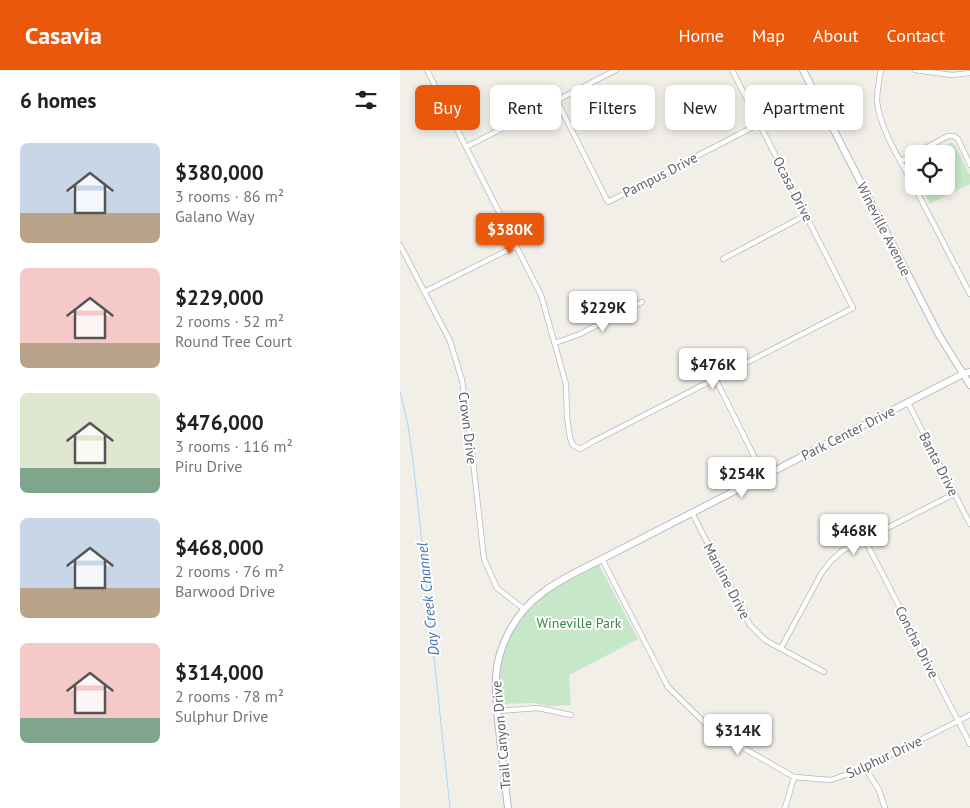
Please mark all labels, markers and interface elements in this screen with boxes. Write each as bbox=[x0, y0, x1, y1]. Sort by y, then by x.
text: Casavia bbox=[25, 20, 102, 51]
text: Home bbox=[678, 24, 724, 47]
text: Map bbox=[752, 24, 785, 47]
text: About bbox=[813, 24, 859, 47]
text: Contact bbox=[887, 24, 945, 47]
chip: Buy bbox=[415, 85, 480, 130]
chip: Rent bbox=[490, 85, 561, 130]
chip: Filters bbox=[571, 85, 655, 130]
chip: New bbox=[665, 85, 735, 130]
chip: Apartment bbox=[745, 85, 863, 130]
icon: filters bbox=[352, 86, 380, 114]
text: 6 homes bbox=[20, 87, 96, 114]
map controls bbox=[905, 145, 955, 195]
button: locate bbox=[905, 145, 955, 195]
street label: Pampus Drive bbox=[619, 148, 701, 202]
street label: Ocasa Drive bbox=[769, 153, 817, 225]
text: $380,000 bbox=[175, 159, 264, 186]
icon: home bbox=[60, 163, 120, 223]
street label: Wineville Avenue bbox=[853, 179, 915, 279]
text: 3 rooms · 86 m² bbox=[175, 186, 284, 206]
text: Galano Way bbox=[175, 206, 255, 226]
pin: $380K bbox=[475, 212, 545, 255]
text: $380K bbox=[487, 219, 533, 239]
text: $229,000 bbox=[175, 284, 264, 311]
icon: home bbox=[60, 288, 120, 348]
pin: $229K bbox=[568, 290, 638, 333]
text: $229K bbox=[580, 297, 626, 317]
text: 2 rooms · 52 m² bbox=[175, 311, 284, 331]
text: Round Tree Court bbox=[175, 331, 292, 351]
pin: $476K bbox=[678, 348, 748, 390]
text: $476K bbox=[690, 354, 736, 374]
street label: Crown Drive bbox=[455, 391, 481, 465]
street label: Park Center Drive bbox=[798, 402, 898, 464]
text: $476,000 bbox=[175, 409, 264, 436]
icon: home bbox=[60, 413, 120, 473]
street label: Banta Drive bbox=[915, 429, 963, 499]
text: 3 rooms · 116 m² bbox=[175, 436, 293, 456]
text: Piru Drive bbox=[175, 456, 242, 476]
pin: $254K bbox=[707, 456, 777, 499]
text: $254K bbox=[719, 463, 765, 483]
pin: $468K bbox=[819, 514, 889, 556]
text: $468K bbox=[831, 520, 877, 540]
text: $468,000 bbox=[175, 534, 264, 561]
icon: home bbox=[60, 538, 120, 598]
street label: Manline Drive bbox=[699, 540, 755, 622]
water label: Day Creek Channel bbox=[412, 542, 443, 657]
text: 2 rooms · 76 m² bbox=[175, 561, 284, 581]
text: Barwood Drive bbox=[175, 581, 275, 601]
street label: Concha Drive bbox=[891, 603, 943, 681]
park label: Wineville Park bbox=[536, 614, 622, 632]
text: $314,000 bbox=[175, 659, 264, 686]
icon: home bbox=[60, 663, 120, 723]
street label: Trail Canyon Drive bbox=[487, 680, 515, 790]
text: 2 rooms · 78 m² bbox=[175, 686, 284, 706]
text: Sulphur Drive bbox=[175, 706, 268, 726]
pin: $314K bbox=[703, 714, 773, 756]
text: $314K bbox=[715, 720, 761, 740]
street label: Sulphur Drive bbox=[843, 732, 925, 782]

